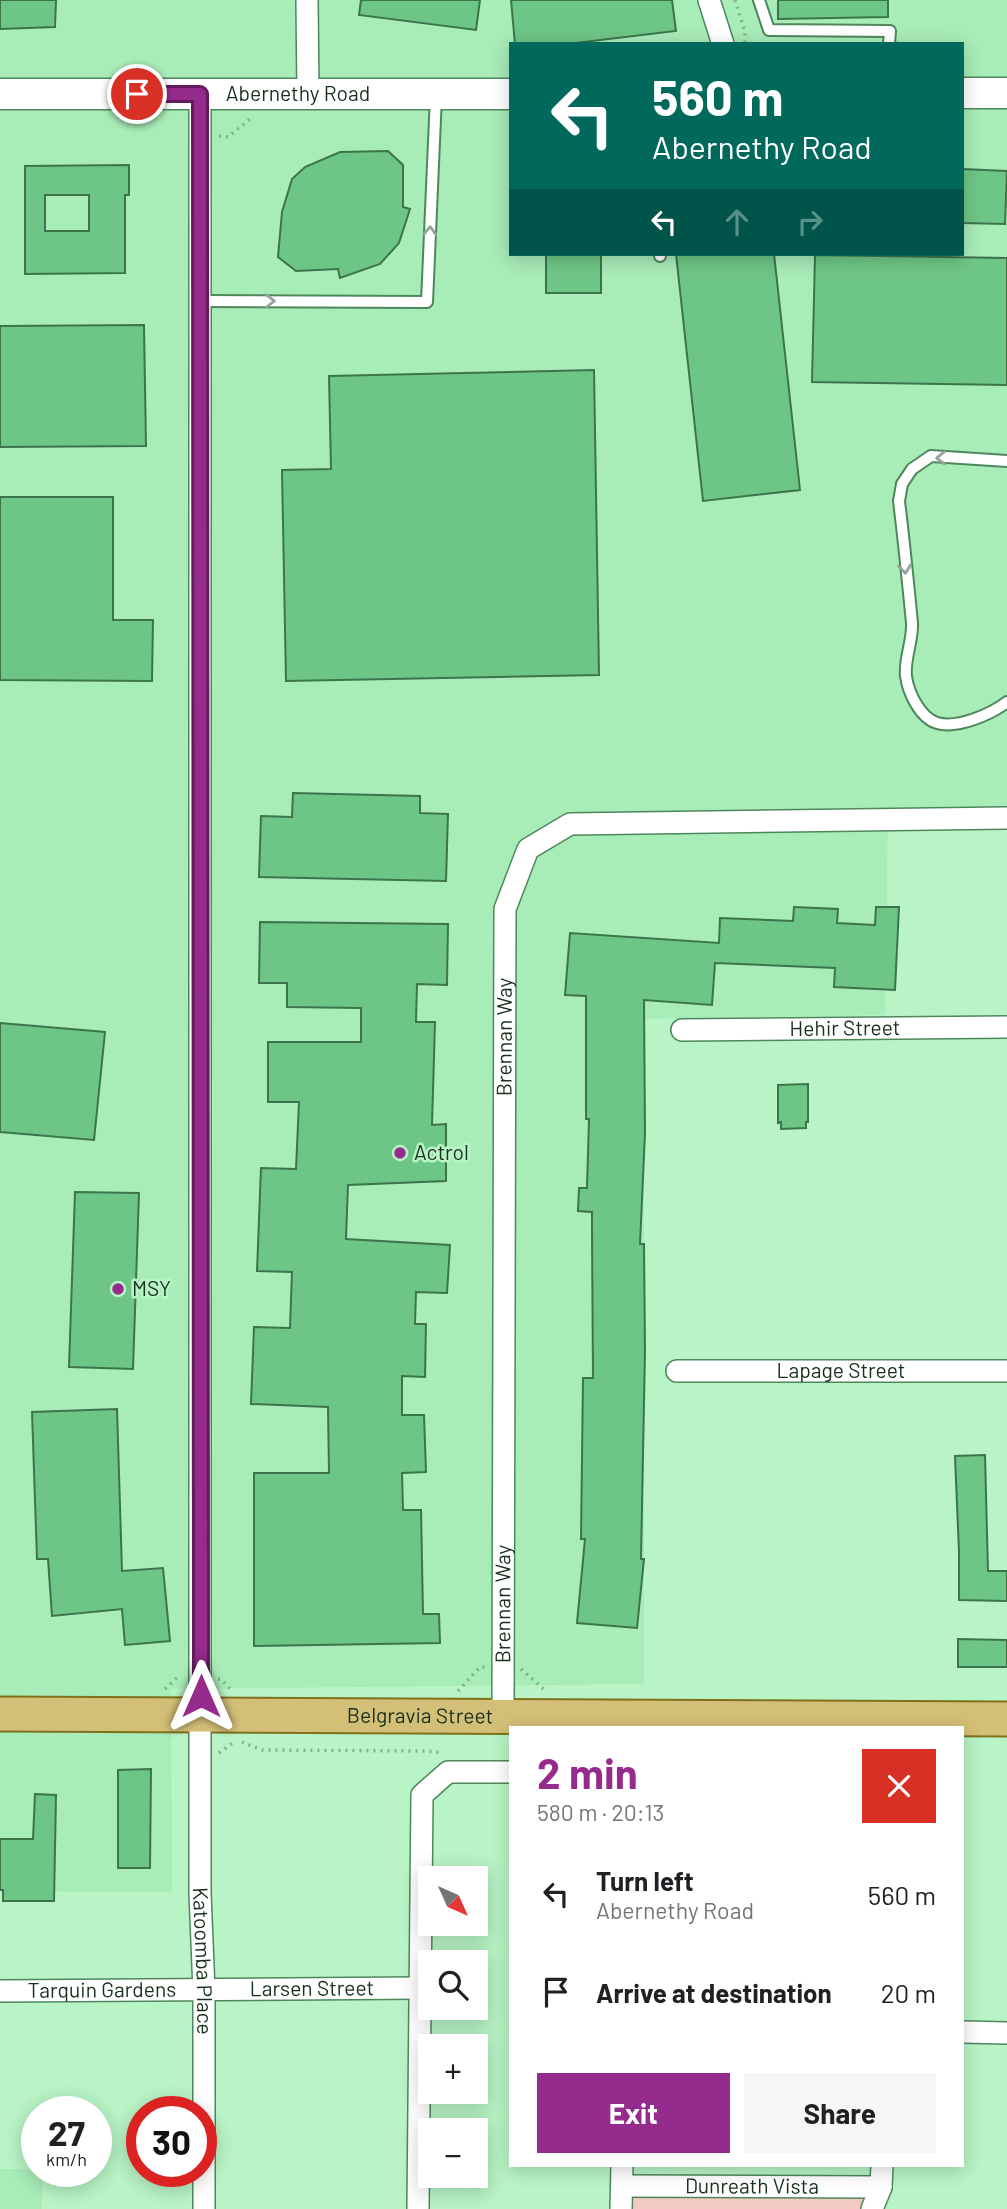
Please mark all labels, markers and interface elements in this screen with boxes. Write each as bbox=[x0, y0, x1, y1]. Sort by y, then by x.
pin bbox=[107, 64, 167, 124]
text: 560 m bbox=[652, 67, 783, 126]
icon: left bbox=[537, 70, 628, 161]
icon: arrive bbox=[118, 75, 156, 113]
street label: Abernethy Road bbox=[226, 80, 370, 105]
text: Abernethy Road bbox=[652, 127, 872, 165]
icon: left bbox=[645, 203, 683, 241]
icon: ahead bbox=[718, 203, 756, 241]
icon: right bbox=[791, 203, 829, 241]
one-way arrow bbox=[423, 225, 438, 236]
one-way arrow bbox=[266, 293, 276, 309]
one-way arrow bbox=[935, 450, 946, 465]
one-way arrow bbox=[898, 563, 913, 574]
street label: Brennan Way bbox=[491, 977, 516, 1096]
street label: Hehir Street bbox=[789, 1014, 901, 1040]
place label: Actrol bbox=[414, 1139, 469, 1164]
marker: Actrol bbox=[392, 1145, 408, 1161]
place label: MSY bbox=[132, 1275, 171, 1300]
marker: MSY bbox=[110, 1281, 126, 1297]
street label: Lapage Street bbox=[776, 1357, 906, 1382]
street label: Brennan Way bbox=[489, 1544, 514, 1663]
position arrow bbox=[164, 1659, 238, 1733]
street label: Belgravia Street bbox=[347, 1702, 493, 1727]
text: 2 min bbox=[537, 1747, 638, 1797]
button: close bbox=[862, 1749, 936, 1823]
text: 580 m · 20:13 bbox=[537, 1798, 664, 1826]
text: Turn left bbox=[596, 1865, 694, 1896]
north arrow bbox=[418, 1866, 488, 1936]
map controls bbox=[418, 1866, 488, 2188]
icon: left bbox=[537, 1875, 575, 1913]
text: 560 m bbox=[868, 1879, 936, 1910]
street label: Katoomba Place bbox=[189, 1887, 218, 2035]
text: Abernethy Road bbox=[596, 1896, 754, 1924]
button: search bbox=[418, 1950, 488, 2020]
icon: arrive bbox=[537, 1973, 575, 2011]
street label: Larsen Street bbox=[250, 1974, 374, 2000]
street label: Tarquin Gardens bbox=[28, 1976, 176, 2002]
text: Arrive at destination bbox=[596, 1977, 832, 2008]
text: 20 m bbox=[881, 1977, 936, 2008]
button: + bbox=[418, 2034, 488, 2104]
button: Exit bbox=[537, 2073, 730, 2153]
button: Share bbox=[744, 2073, 936, 2153]
speed limit sign: 30 bbox=[126, 2096, 217, 2187]
text: 27 bbox=[48, 2111, 85, 2153]
button: − bbox=[418, 2118, 488, 2188]
text: km/h bbox=[46, 2148, 87, 2170]
street label: Dunreath Vista bbox=[685, 2172, 819, 2198]

